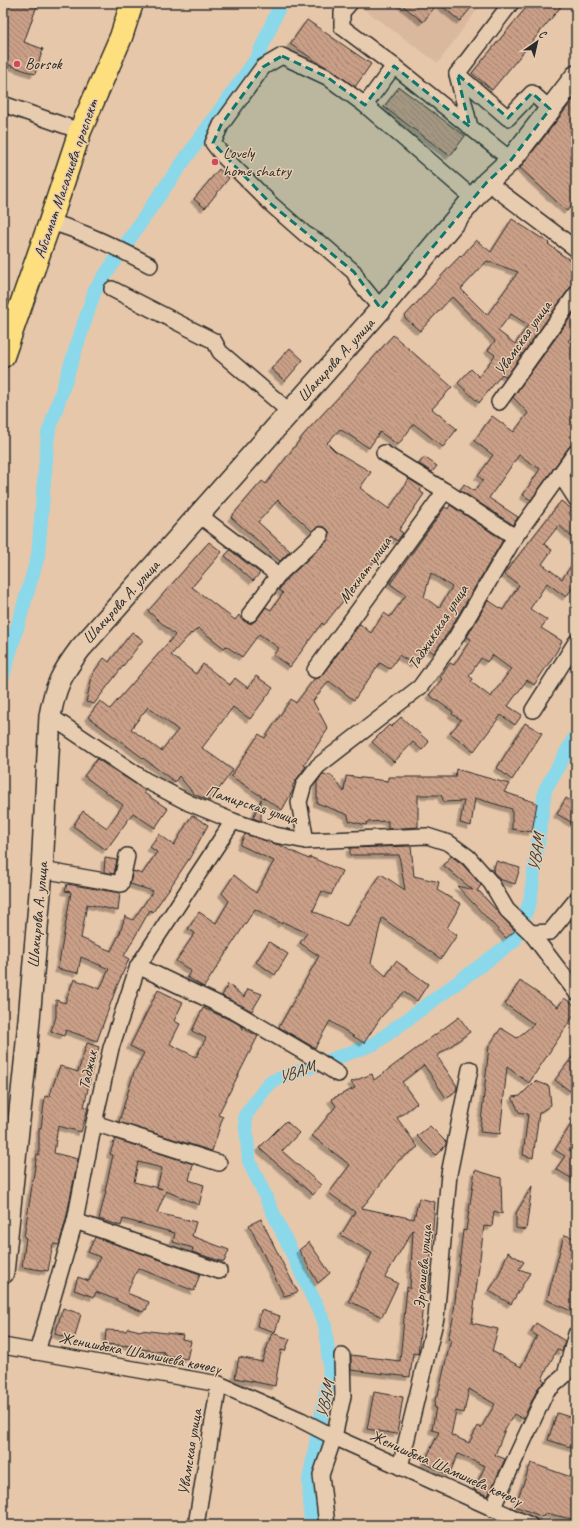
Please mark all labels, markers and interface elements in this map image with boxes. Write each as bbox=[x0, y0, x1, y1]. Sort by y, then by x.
north arrow bbox=[517, 22, 557, 62]
text: С bbox=[536, 26, 550, 42]
place label: Borsok bbox=[25, 54, 63, 74]
marker: Borsok bbox=[12, 59, 22, 69]
street label: Абсамат Масалиева проспект bbox=[29, 95, 103, 261]
place label: Lovely home shatry bbox=[223, 143, 292, 181]
marker: Lovely home shatry bbox=[210, 157, 220, 167]
street label: Увамская улица bbox=[490, 296, 557, 379]
street label: Шакирова А. улица bbox=[293, 313, 380, 406]
street label: Мехнат улица bbox=[334, 532, 397, 607]
street label: Шакирова А. улица bbox=[78, 555, 165, 648]
street label: Таджикская улица bbox=[403, 580, 473, 673]
street label: Памирская улица bbox=[203, 781, 301, 830]
water label: УВАМ bbox=[523, 829, 550, 873]
street label: Шакирова А. улица bbox=[23, 860, 53, 969]
street label: Таджик bbox=[74, 1047, 102, 1092]
water label: УВАМ bbox=[275, 1054, 321, 1088]
street label: Эргашева улица bbox=[409, 1223, 437, 1310]
street label: Женишбека Шамшиева көчөсү bbox=[57, 1327, 225, 1379]
water label: УВАМ bbox=[311, 1376, 340, 1421]
street label: Увамская улица bbox=[173, 1406, 207, 1496]
street label: Женишбека Шамшиева көчөсү bbox=[367, 1425, 527, 1511]

